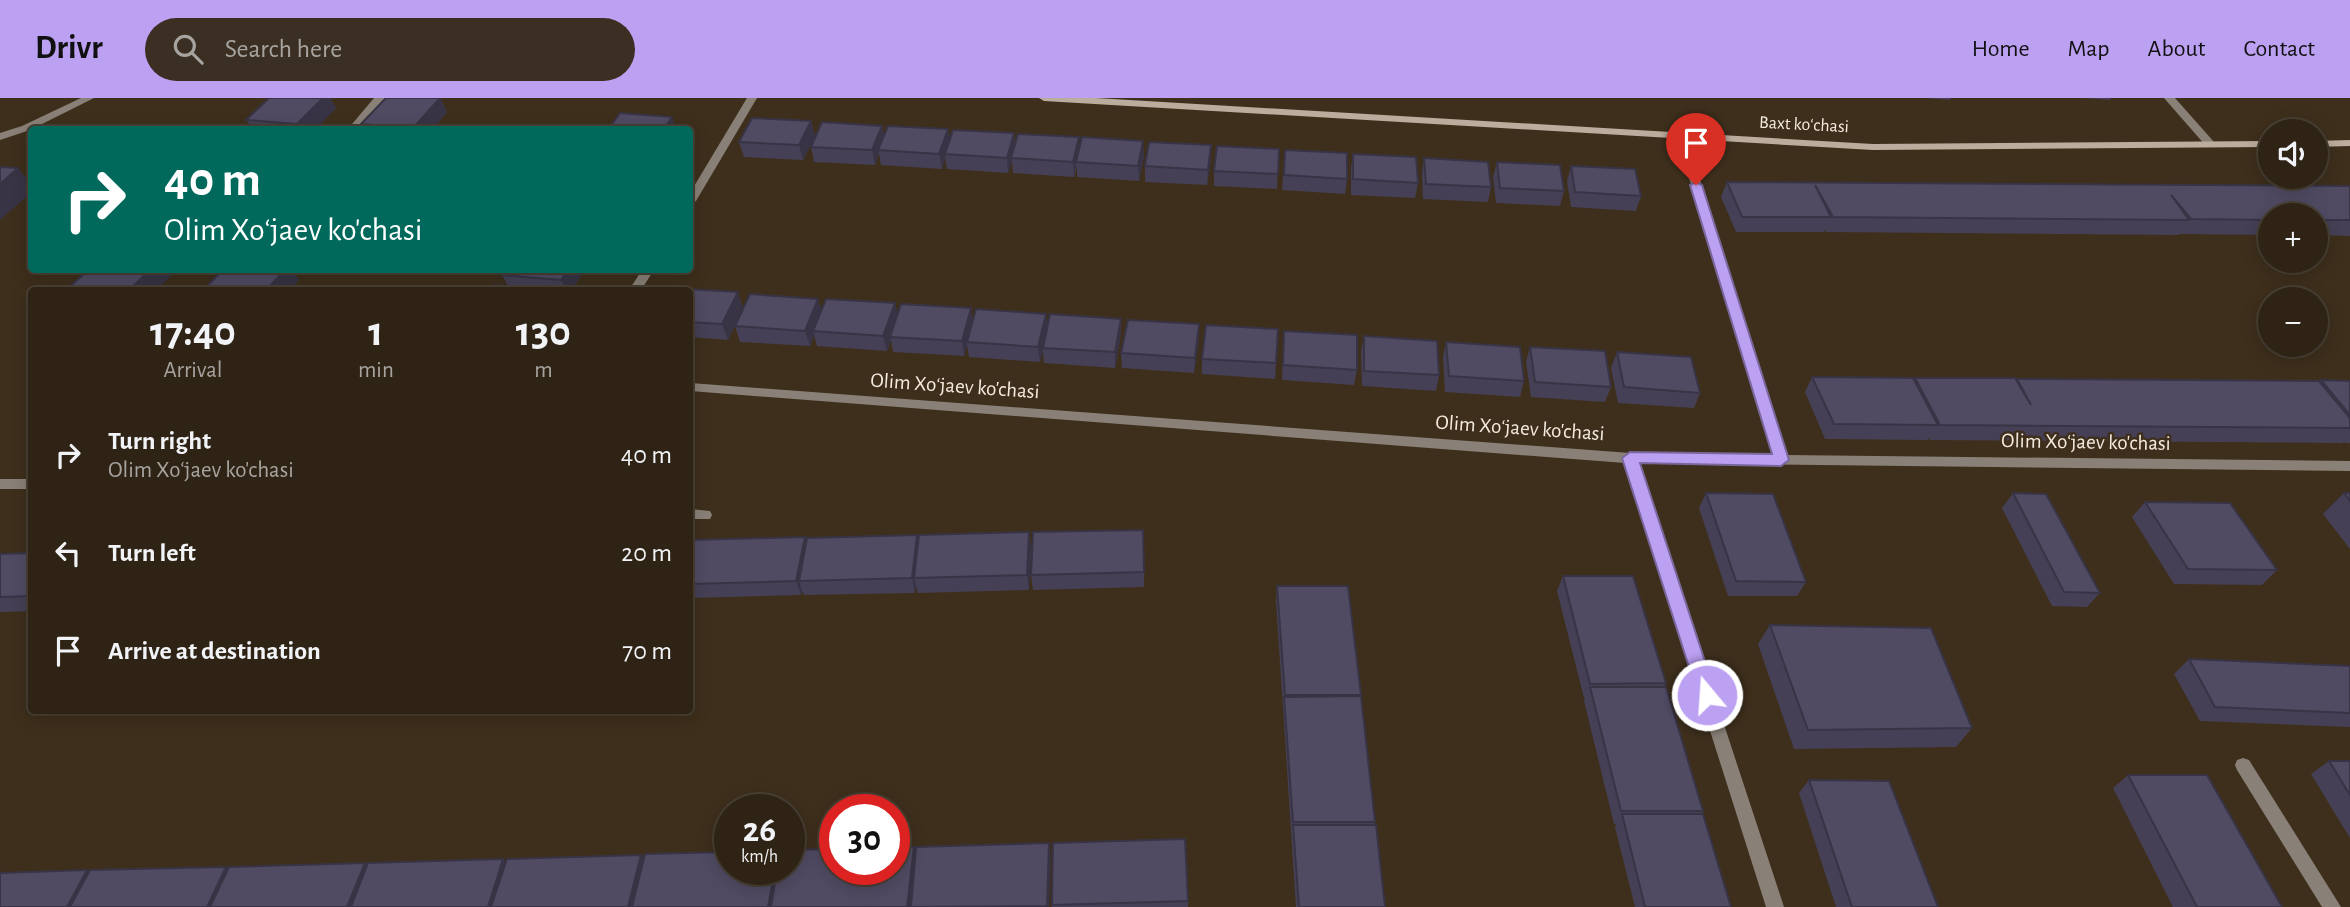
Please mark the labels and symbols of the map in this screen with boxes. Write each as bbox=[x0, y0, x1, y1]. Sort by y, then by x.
pin bbox=[1666, 113, 1726, 185]
street label: Baxt koʻchasi bbox=[1759, 114, 1849, 136]
street label: Olim Xoʻjaev ko'chasi bbox=[870, 370, 1040, 402]
street label: Olim Xoʻjaev ko'chasi bbox=[1435, 412, 1605, 444]
street label: Olim Xoʻjaev ko'chasi bbox=[2001, 430, 2171, 454]
position arrow bbox=[1670, 658, 1744, 732]
speed limit sign: 30 bbox=[819, 794, 910, 885]

